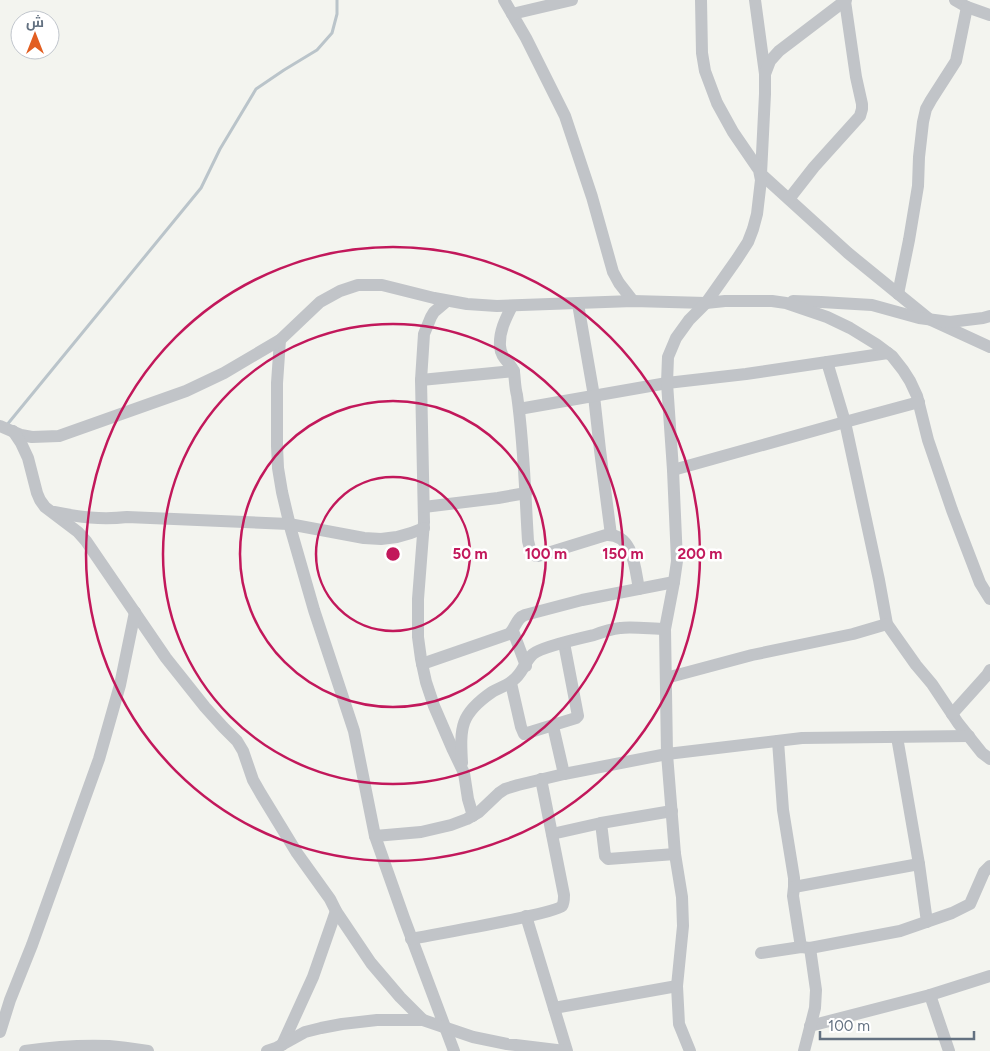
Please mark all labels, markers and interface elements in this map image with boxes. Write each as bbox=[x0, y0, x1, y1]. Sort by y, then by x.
north arrow bbox=[10, 10, 60, 60]
text: ش bbox=[26, 14, 44, 31]
centre of rings bbox=[384, 545, 402, 563]
text: 50 m bbox=[452, 545, 488, 563]
text: 100 m bbox=[525, 545, 567, 563]
text: 150 m bbox=[602, 545, 644, 563]
text: 200 m bbox=[678, 545, 722, 563]
scale bar bbox=[820, 1008, 974, 1040]
text: 100 m bbox=[828, 1017, 870, 1035]

